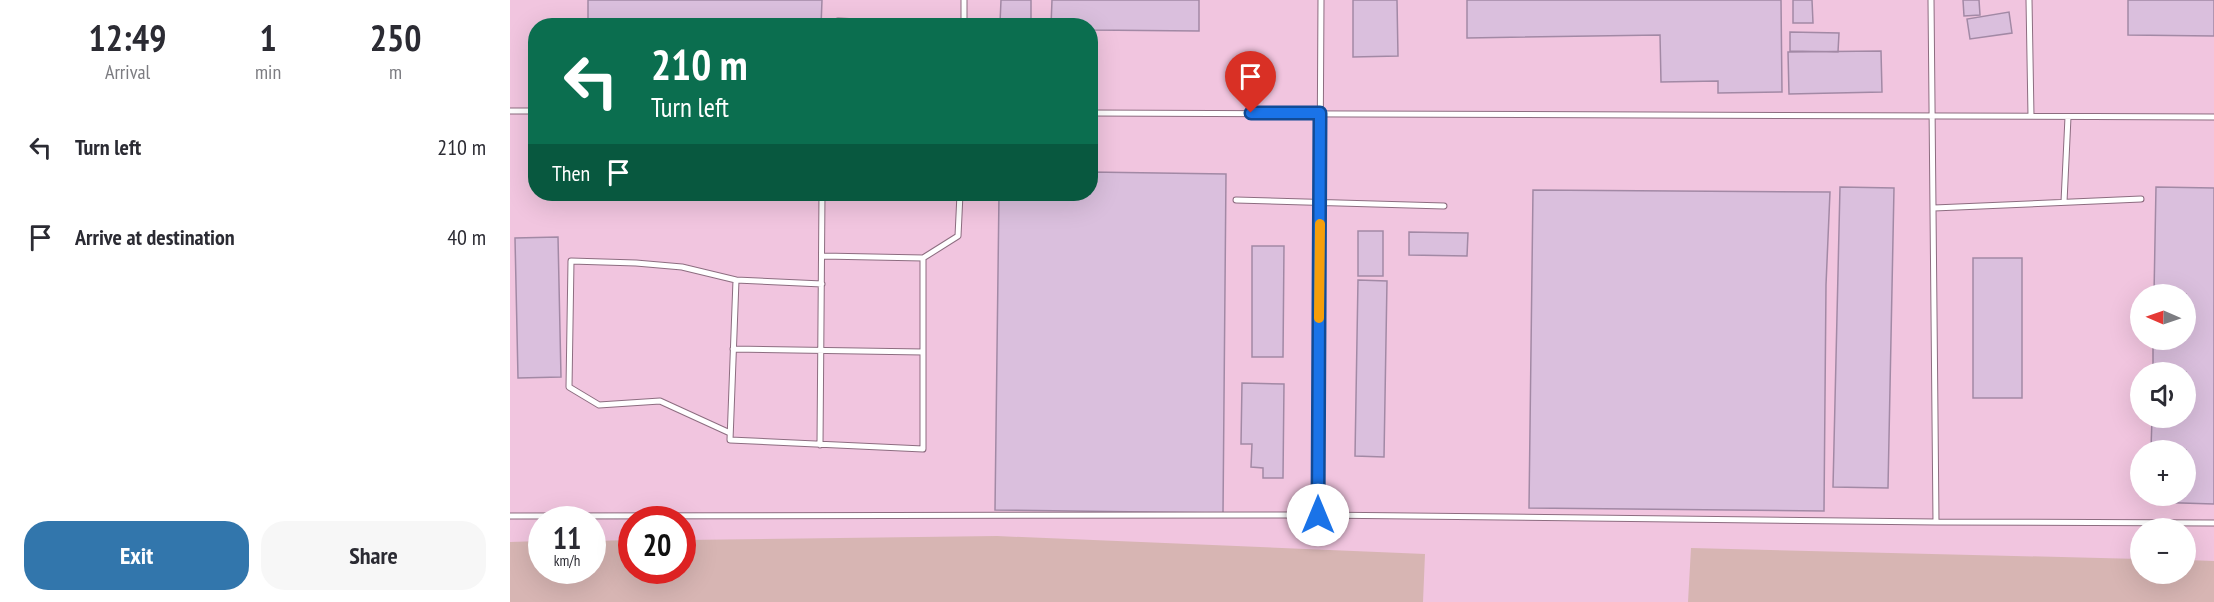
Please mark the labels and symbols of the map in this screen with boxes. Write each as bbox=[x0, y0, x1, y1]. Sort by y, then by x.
pin bbox=[1225, 51, 1276, 113]
north arrow bbox=[2130, 284, 2196, 350]
position arrow bbox=[1286, 483, 1350, 547]
speed limit sign: 20 bbox=[618, 506, 696, 584]

